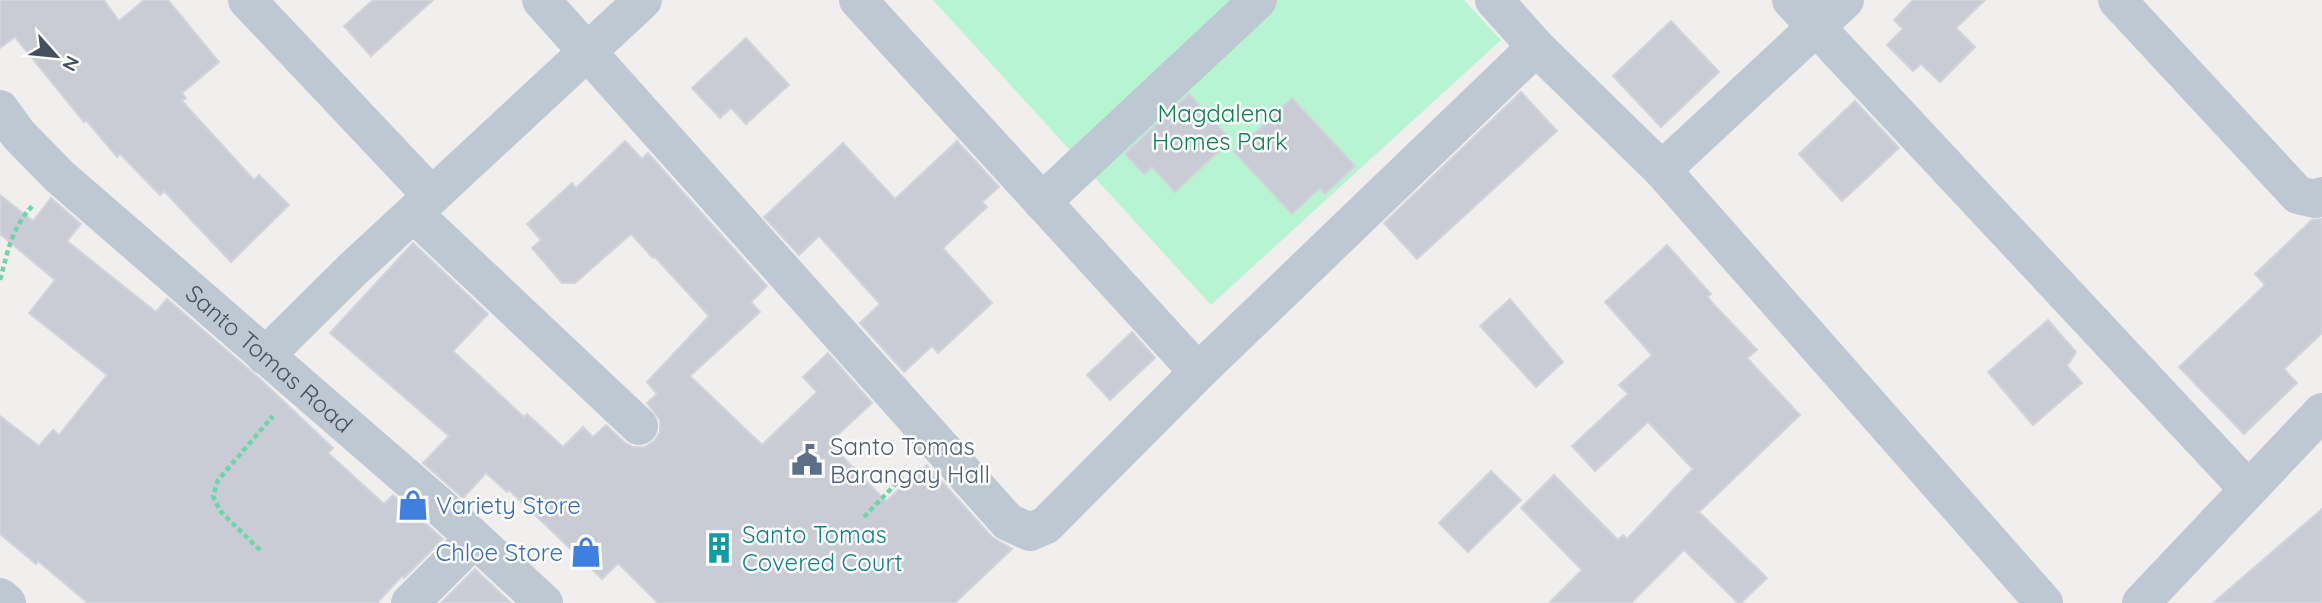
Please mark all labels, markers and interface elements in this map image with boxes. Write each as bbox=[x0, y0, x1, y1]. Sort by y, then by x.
north arrow bbox=[21, 21, 91, 91]
text: N bbox=[57, 52, 85, 75]
park label: Magdalena Homes Park bbox=[1152, 98, 1288, 156]
street label: Santo Tomas Road bbox=[180, 278, 359, 439]
place label: Santo Tomas Barangay Hall bbox=[830, 431, 990, 489]
public building icon: Santo Tomas Barangay Hall bbox=[790, 443, 824, 477]
shop icon: Variety Store bbox=[396, 488, 430, 522]
place label: Variety Store bbox=[436, 490, 581, 520]
place label: Santo Tomas Covered Court bbox=[742, 519, 903, 577]
building icon: Santo Tomas Covered Court bbox=[702, 531, 736, 565]
shop icon: Chloe Store bbox=[569, 535, 603, 569]
place label: Chloe Store bbox=[436, 537, 563, 567]

